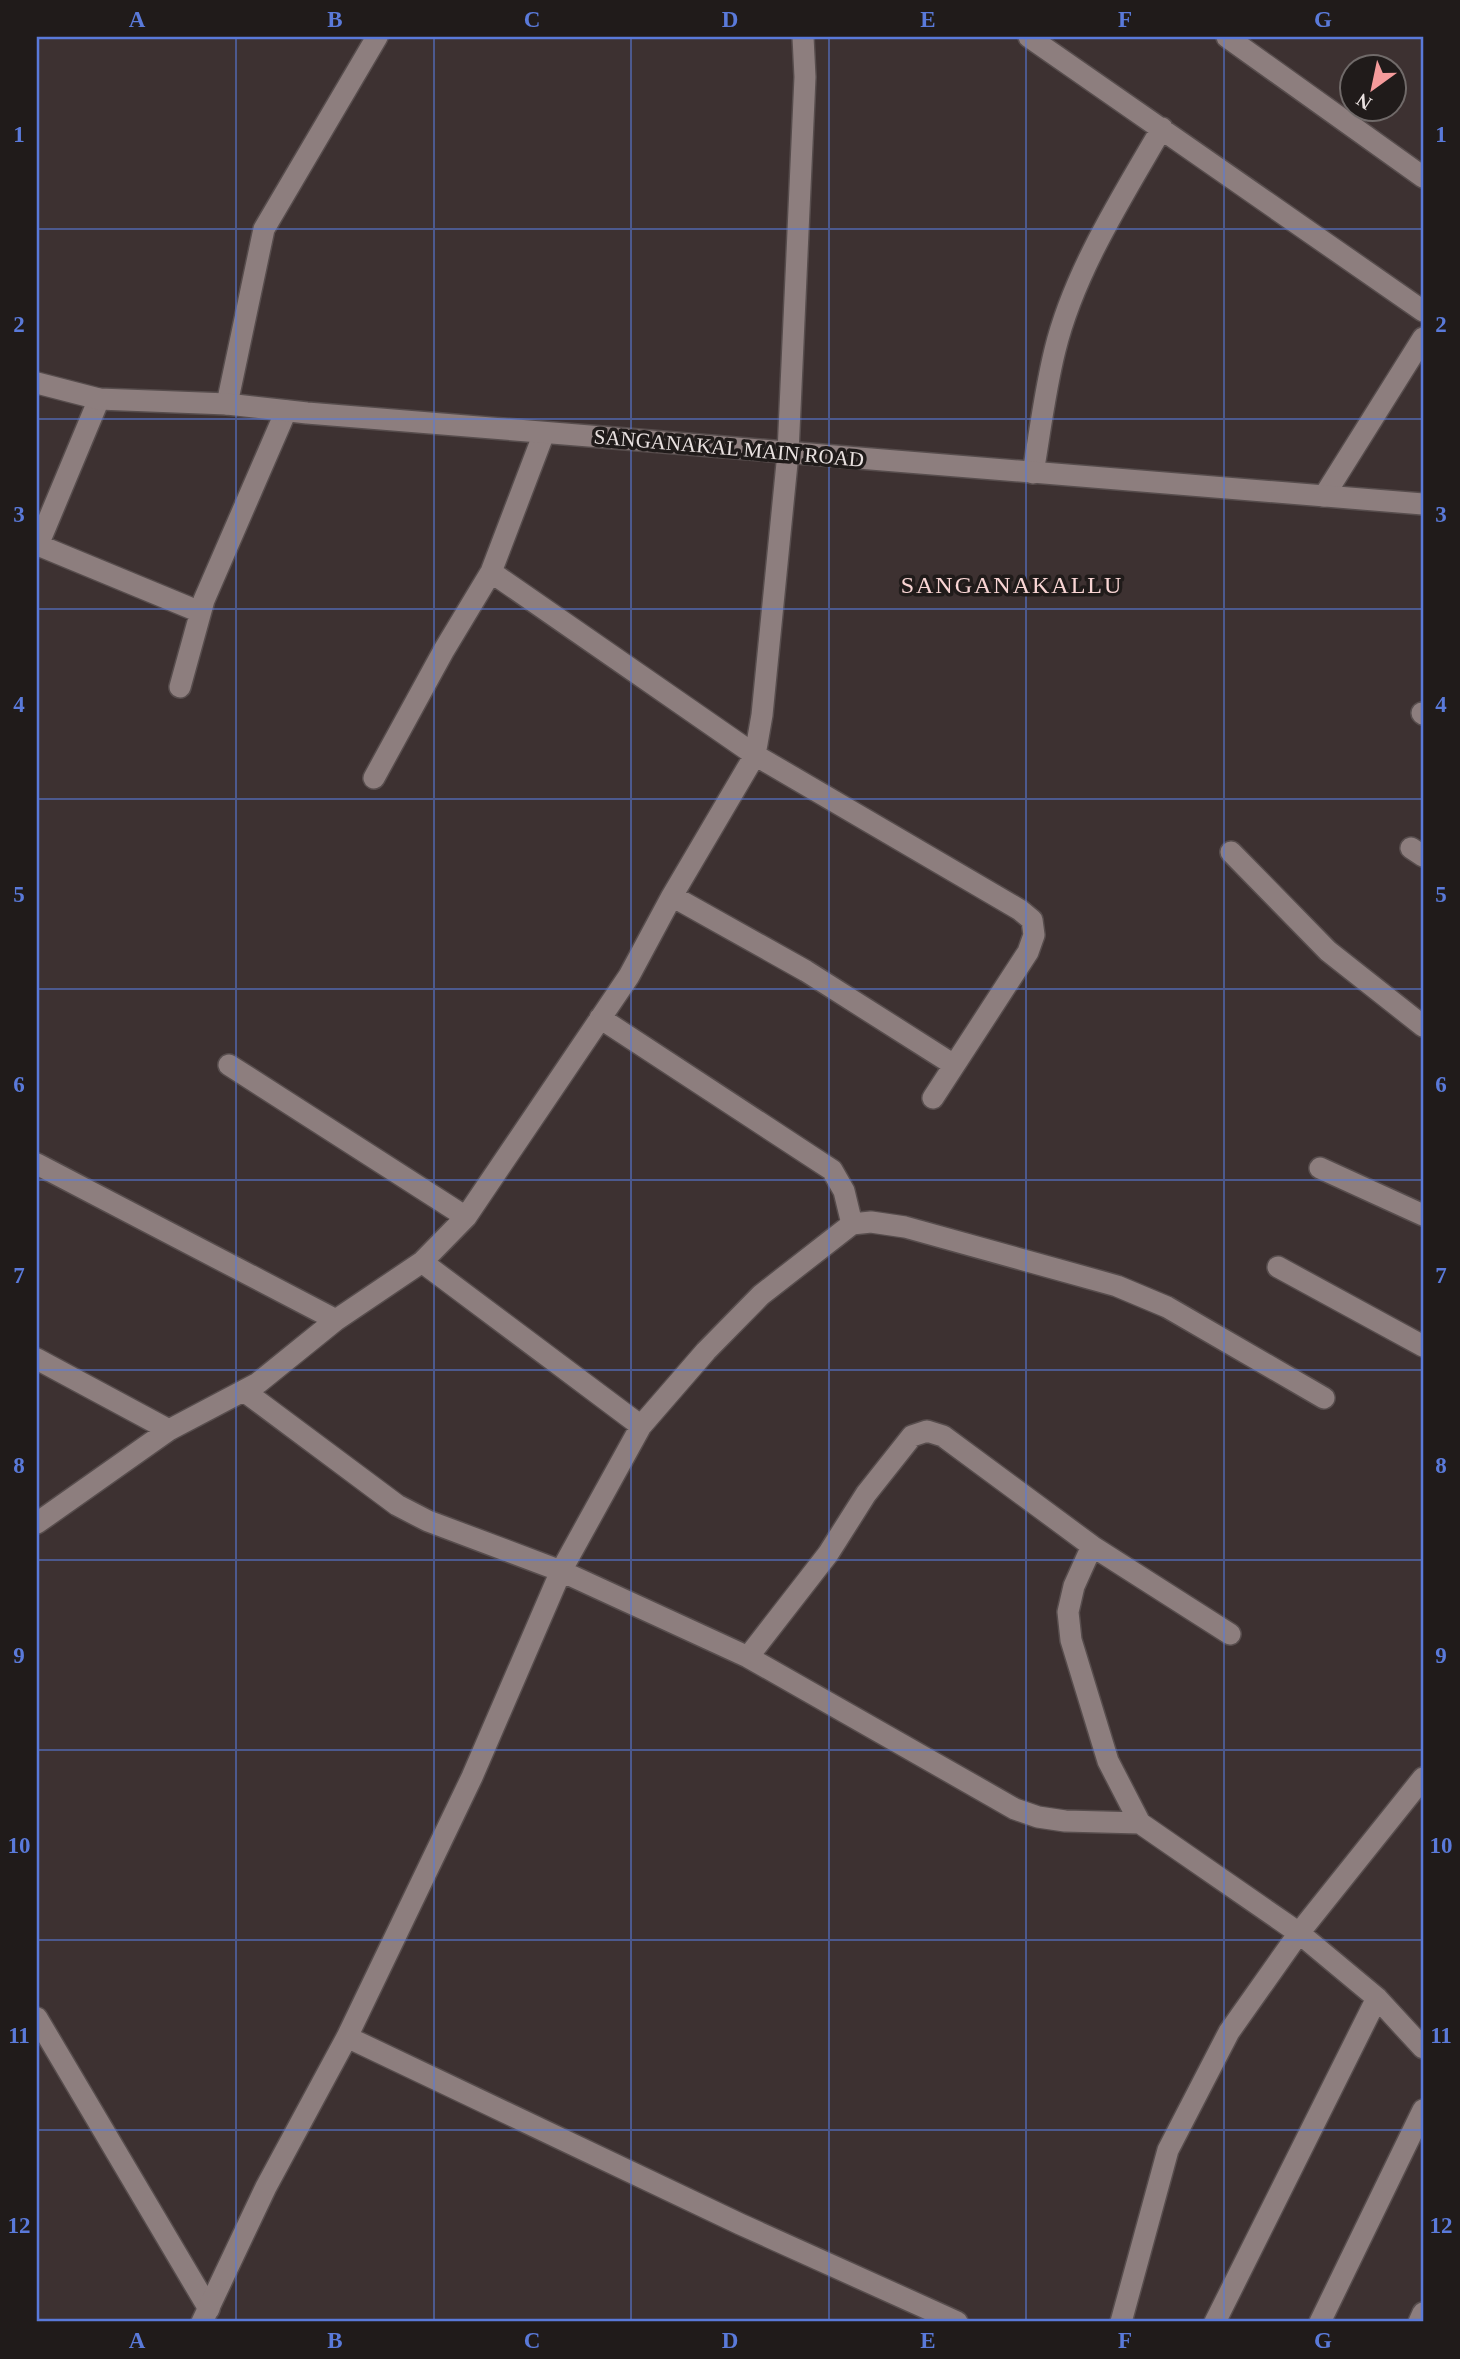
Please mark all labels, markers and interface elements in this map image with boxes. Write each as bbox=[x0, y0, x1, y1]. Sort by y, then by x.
text: A bbox=[129, 7, 146, 32]
text: B bbox=[327, 7, 343, 32]
text: C bbox=[524, 7, 540, 32]
text: D bbox=[722, 7, 738, 32]
text: E bbox=[920, 7, 936, 32]
text: F bbox=[1118, 7, 1132, 32]
text: G bbox=[1314, 7, 1332, 32]
north arrow bbox=[1338, 52, 1408, 122]
text: N bbox=[1352, 89, 1375, 114]
text: 1 bbox=[13, 122, 25, 147]
text: 1 bbox=[1435, 122, 1447, 147]
text: 2 bbox=[13, 312, 25, 337]
text: 2 bbox=[1435, 312, 1447, 337]
street label: SANGANAKAL MAIN ROAD bbox=[593, 424, 865, 472]
text: 3 bbox=[13, 502, 25, 527]
text: 3 bbox=[1435, 502, 1447, 527]
district label: SANGANAKALLU bbox=[901, 572, 1123, 598]
text: 4 bbox=[13, 692, 25, 717]
text: 4 bbox=[1435, 692, 1447, 717]
text: 5 bbox=[13, 882, 25, 907]
text: 5 bbox=[1435, 882, 1447, 907]
text: 6 bbox=[13, 1072, 25, 1097]
text: 6 bbox=[1435, 1072, 1447, 1097]
text: 7 bbox=[13, 1263, 25, 1288]
text: 7 bbox=[1435, 1263, 1447, 1288]
text: 8 bbox=[13, 1453, 25, 1478]
text: 8 bbox=[1435, 1453, 1447, 1478]
text: 9 bbox=[13, 1643, 25, 1668]
text: 9 bbox=[1435, 1643, 1447, 1668]
text: 10 bbox=[8, 1833, 31, 1858]
text: 10 bbox=[1430, 1833, 1453, 1858]
text: 11 bbox=[8, 2023, 30, 2048]
text: 11 bbox=[1430, 2023, 1452, 2048]
text: 12 bbox=[8, 2213, 31, 2238]
text: 12 bbox=[1430, 2213, 1453, 2238]
text: A bbox=[129, 2328, 146, 2353]
text: B bbox=[327, 2328, 343, 2353]
text: C bbox=[524, 2328, 540, 2353]
text: D bbox=[722, 2328, 738, 2353]
text: E bbox=[920, 2328, 936, 2353]
text: F bbox=[1118, 2328, 1132, 2353]
text: G bbox=[1314, 2328, 1332, 2353]

